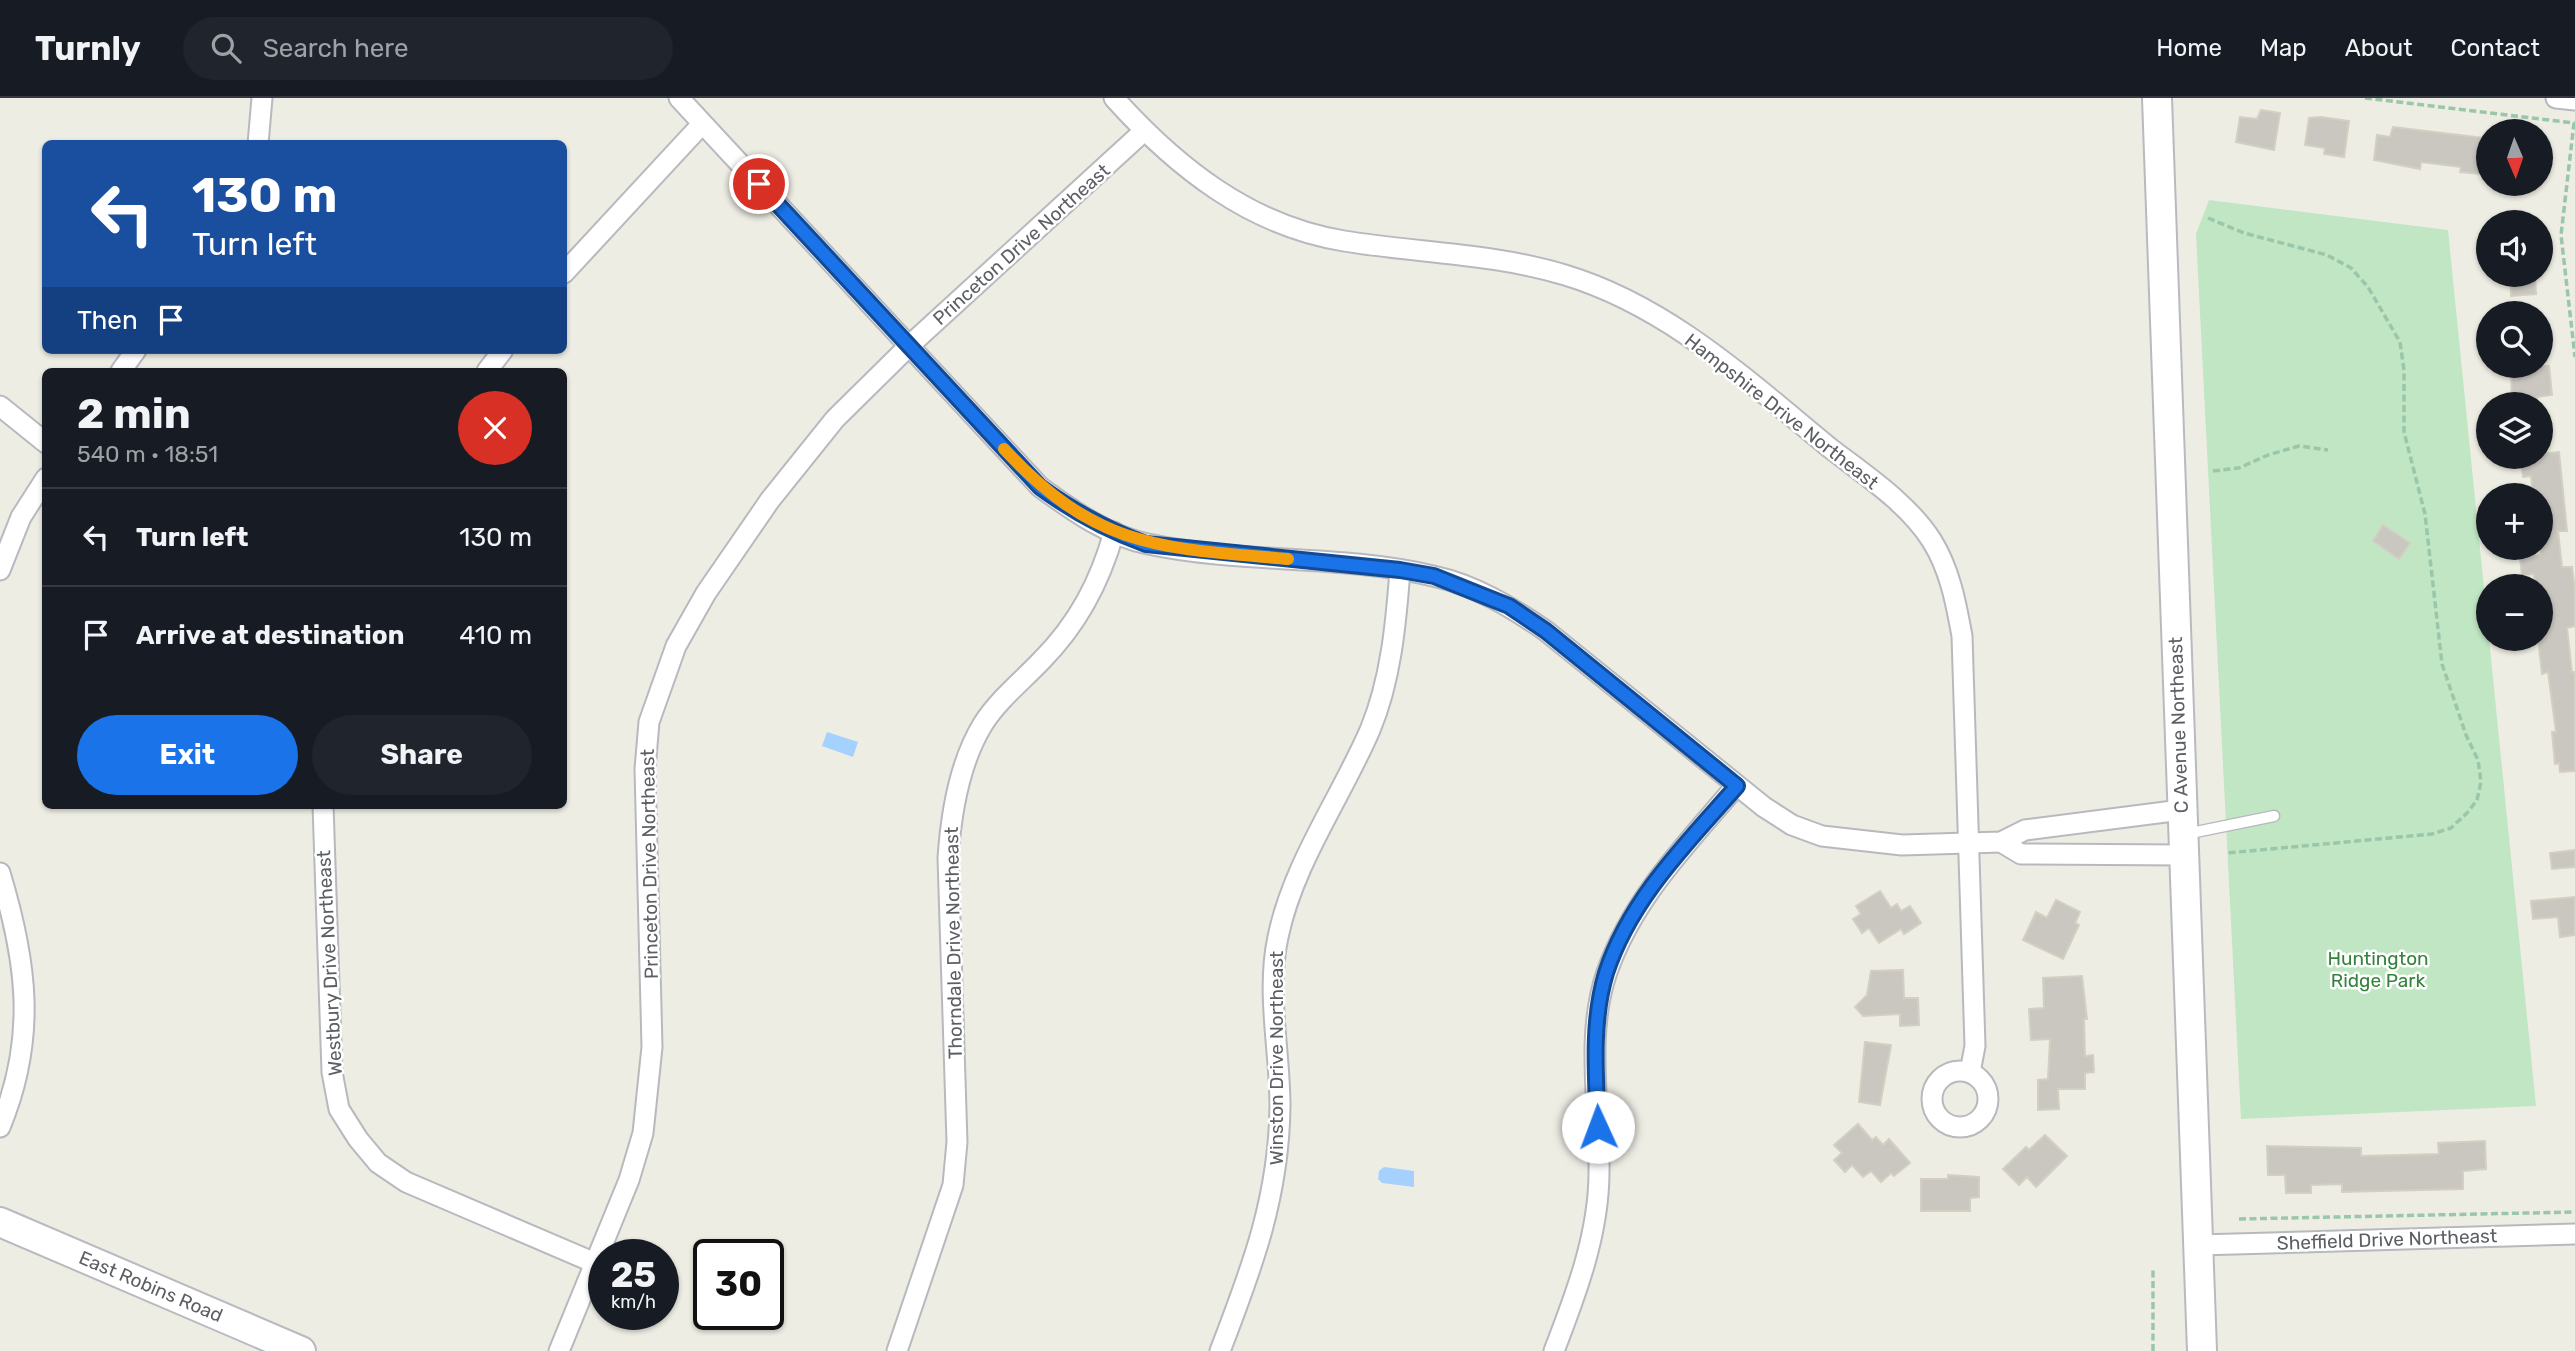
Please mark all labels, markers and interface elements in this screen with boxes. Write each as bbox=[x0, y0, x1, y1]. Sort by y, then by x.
search box bbox=[183, 17, 673, 80]
text: Turnly bbox=[35, 29, 141, 68]
icon: search bbox=[207, 29, 245, 67]
text: Search here bbox=[263, 33, 409, 64]
text: Home bbox=[2156, 34, 2222, 62]
text: Map bbox=[2260, 34, 2307, 62]
text: About bbox=[2345, 34, 2413, 62]
text: Contact bbox=[2451, 34, 2540, 62]
north arrow bbox=[2476, 119, 2553, 196]
map controls bbox=[2476, 119, 2553, 651]
pin bbox=[729, 154, 789, 214]
street label: Princeton Drive Northeast bbox=[928, 158, 1115, 330]
icon: arrive bbox=[740, 165, 778, 203]
text: 130 m bbox=[192, 166, 337, 224]
icon: left bbox=[77, 168, 168, 259]
button: sound bbox=[2476, 210, 2553, 287]
text: Turn left bbox=[192, 225, 317, 263]
icon: arrive bbox=[152, 301, 190, 339]
button: search bbox=[2476, 301, 2553, 378]
text: Then bbox=[77, 305, 138, 336]
street label: Hampshire Drive Northeast bbox=[1680, 329, 1884, 495]
text: 2 min bbox=[77, 389, 191, 439]
button: close bbox=[458, 391, 532, 465]
button: layers bbox=[2476, 392, 2553, 469]
text: 540 m · 18:51 bbox=[77, 440, 218, 468]
button: + bbox=[2476, 483, 2553, 560]
icon: left bbox=[77, 518, 115, 556]
text: Turn left bbox=[136, 522, 248, 553]
text: 130 m bbox=[459, 522, 532, 553]
button: − bbox=[2476, 574, 2553, 651]
icon: arrive bbox=[77, 616, 115, 654]
text: Arrive at destination bbox=[136, 620, 404, 651]
text: 410 m bbox=[459, 620, 532, 651]
street label: C Avenue Northeast bbox=[2164, 636, 2193, 814]
button: Exit bbox=[77, 715, 298, 795]
button: Share bbox=[312, 715, 532, 795]
street label: Princeton Drive Northeast bbox=[636, 748, 663, 979]
street label: Thorndale Drive Northeast bbox=[940, 826, 967, 1059]
street label: Westbury Drive Northeast bbox=[312, 849, 347, 1076]
park label: Huntington Ridge Park bbox=[2327, 947, 2429, 992]
street label: Winston Drive Northeast bbox=[1265, 950, 1288, 1165]
position arrow bbox=[1561, 1090, 1635, 1164]
street label: Sheffield Drive Northeast bbox=[2276, 1224, 2498, 1255]
speed limit sign: 30 bbox=[693, 1239, 784, 1330]
street label: East Robins Road bbox=[76, 1246, 226, 1327]
text: 25 bbox=[611, 1254, 656, 1296]
text: km/h bbox=[611, 1291, 656, 1313]

